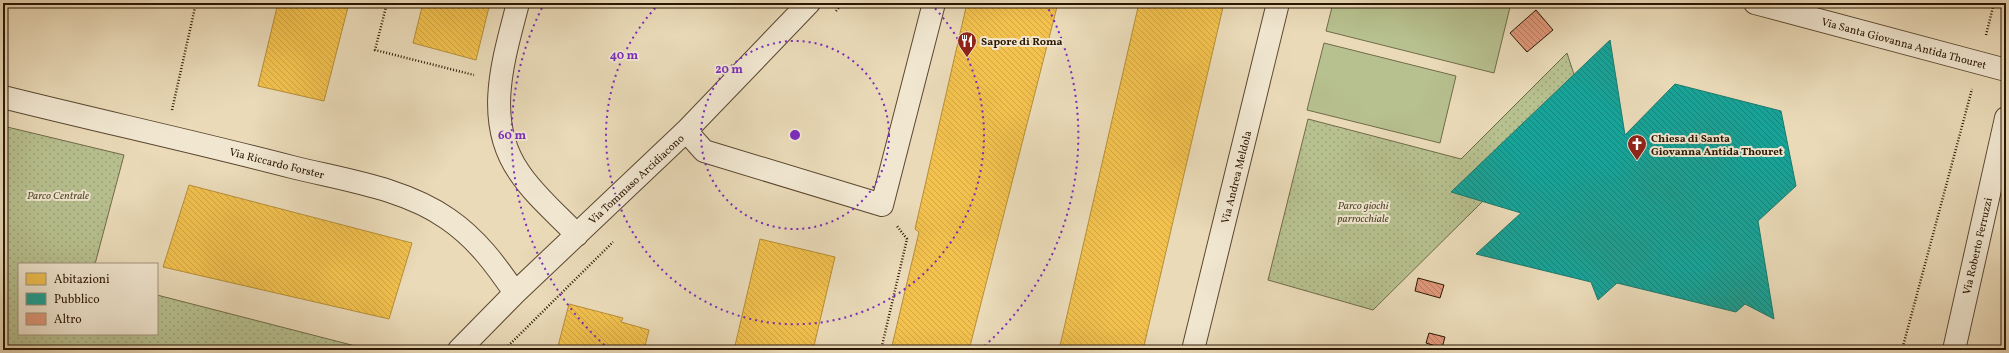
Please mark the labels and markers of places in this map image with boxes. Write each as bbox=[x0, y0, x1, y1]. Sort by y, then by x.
restaurant icon: Sapore di Roma bbox=[956, 30, 978, 58]
place label: Sapore di Roma bbox=[981, 35, 1063, 50]
centre of rings bbox=[788, 128, 802, 142]
place label: Chiesa di Santa Giovanna Antida Thouret bbox=[1651, 132, 1783, 160]
church icon: Chiesa di Santa Giovanna Antida Thouret bbox=[1626, 133, 1648, 161]

